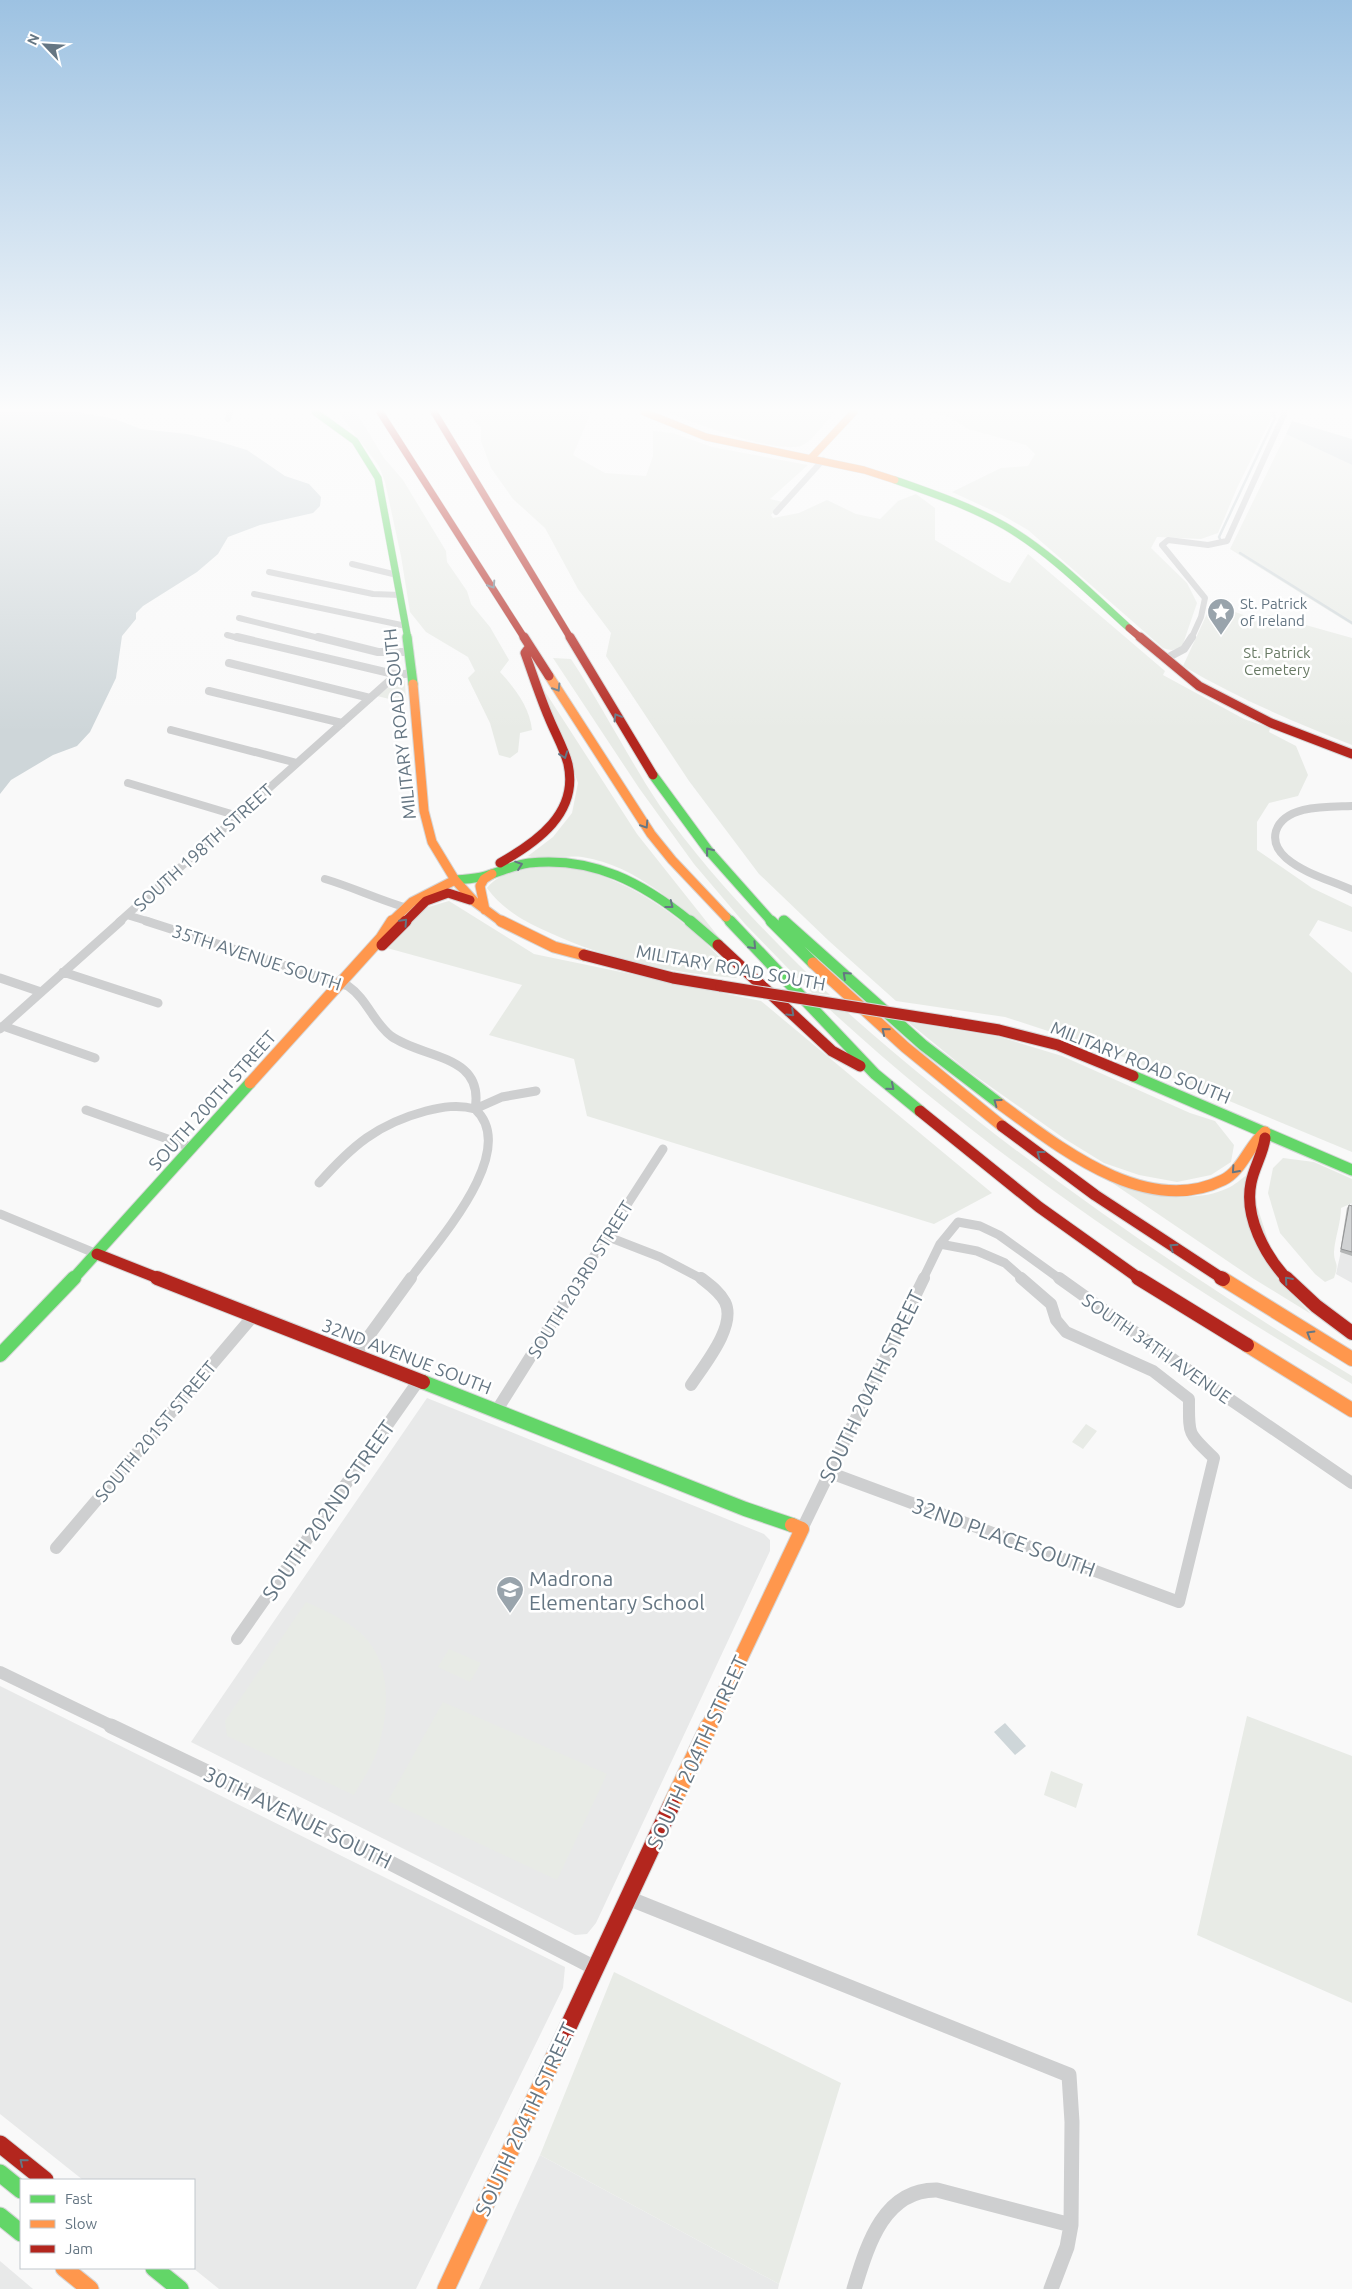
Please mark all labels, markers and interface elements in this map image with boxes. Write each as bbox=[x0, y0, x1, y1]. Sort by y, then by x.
north arrow bbox=[20, 20, 70, 70]
text: N bbox=[24, 31, 43, 48]
one-way arrow bbox=[486, 580, 495, 589]
place label: St. Patrick of Ireland bbox=[1240, 595, 1308, 629]
place icon: St. Patrick of Ireland bbox=[1206, 597, 1236, 636]
street label: MILITARY ROAD SOUTH bbox=[379, 627, 419, 821]
park label: St. Patrick Cemetery bbox=[1243, 644, 1311, 678]
one-way arrow bbox=[551, 683, 561, 692]
one-way arrow bbox=[613, 714, 623, 723]
one-way arrow bbox=[558, 750, 568, 759]
street label: SOUTH 198TH STREET bbox=[129, 779, 277, 915]
one-way arrow bbox=[639, 819, 648, 829]
one-way arrow bbox=[706, 848, 714, 857]
one-way arrow bbox=[514, 861, 523, 871]
one-way arrow bbox=[664, 899, 673, 907]
one-way arrow bbox=[398, 919, 407, 928]
street label: 35TH AVENUE SOUTH bbox=[170, 920, 344, 994]
street label: MILITARY ROAD SOUTH bbox=[635, 940, 827, 994]
one-way arrow bbox=[747, 940, 756, 949]
one-way arrow bbox=[843, 972, 852, 981]
one-way arrow bbox=[786, 1007, 795, 1016]
street label: MILITARY ROAD SOUTH bbox=[1048, 1017, 1234, 1107]
street label: SOUTH 200TH STREET bbox=[144, 1026, 280, 1174]
one-way arrow bbox=[882, 1028, 891, 1037]
one-way arrow bbox=[885, 1082, 894, 1090]
one-way arrow bbox=[993, 1099, 1003, 1108]
one-way arrow bbox=[1036, 1151, 1046, 1160]
one-way arrow bbox=[1232, 1164, 1241, 1173]
street label: SOUTH 203RD STREET bbox=[523, 1197, 637, 1361]
one-way arrow bbox=[1170, 1243, 1179, 1253]
one-way arrow bbox=[1285, 1276, 1294, 1285]
street label: SOUTH 204TH STREET bbox=[814, 1286, 928, 1486]
street label: SOUTH 34TH AVENUE bbox=[1079, 1289, 1235, 1407]
street label: 32ND AVENUE SOUTH bbox=[319, 1314, 495, 1398]
one-way arrow bbox=[1307, 1331, 1316, 1341]
street label: SOUTH 201ST STREET bbox=[90, 1357, 220, 1505]
street label: SOUTH 202ND STREET bbox=[257, 1415, 399, 1604]
street label: 32ND PLACE SOUTH bbox=[909, 1493, 1099, 1581]
place label: Madrona Elementary School bbox=[529, 1566, 705, 1614]
school or university icon: Madrona Elementary School bbox=[495, 1575, 525, 1614]
street label: SOUTH 204TH STREET bbox=[642, 1651, 752, 1852]
street label: 30TH AVENUE SOUTH bbox=[200, 1761, 396, 1873]
street label: SOUTH 204TH STREET bbox=[470, 2018, 580, 2219]
one-way arrow bbox=[19, 2159, 28, 2168]
legend bbox=[20, 2179, 195, 2269]
text: Fast bbox=[65, 2190, 93, 2207]
text: Slow bbox=[65, 2215, 98, 2232]
text: Jam bbox=[65, 2240, 93, 2257]

